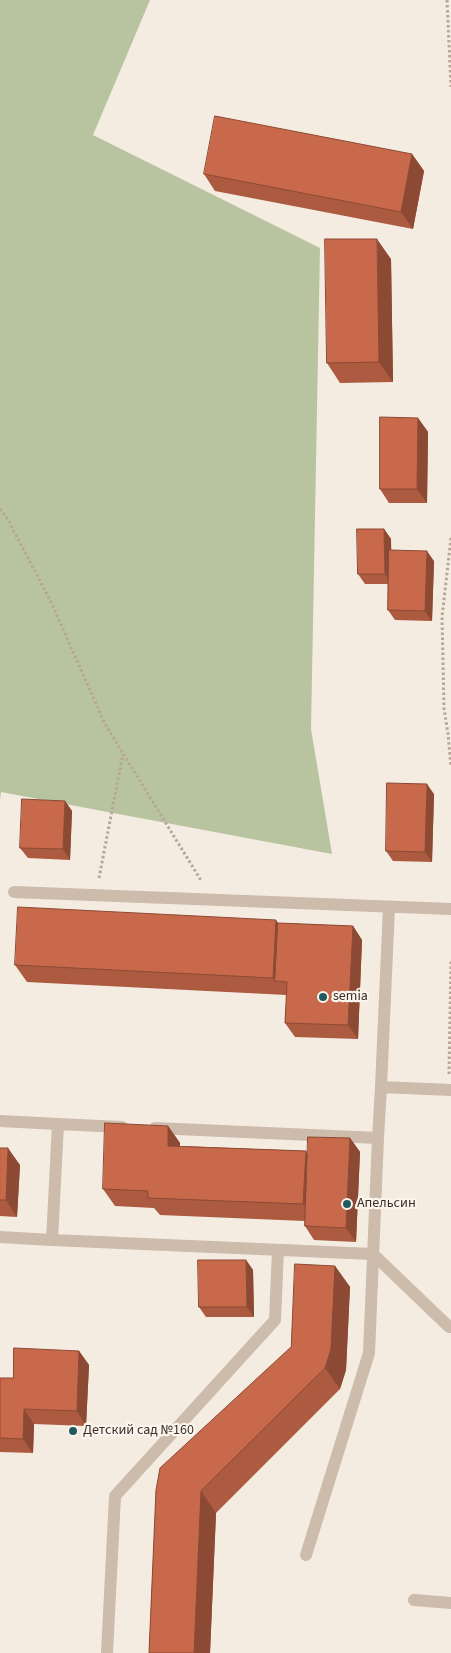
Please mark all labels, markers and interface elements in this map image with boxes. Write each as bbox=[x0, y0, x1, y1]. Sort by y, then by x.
place label: semia bbox=[333, 989, 368, 1005]
marker: semia bbox=[317, 991, 329, 1003]
place label: Апельсин bbox=[357, 1196, 416, 1212]
marker: Апельсин bbox=[341, 1198, 353, 1210]
place label: Детский сад №160 bbox=[83, 1423, 194, 1439]
marker: Детский сад №160 bbox=[67, 1425, 79, 1437]

